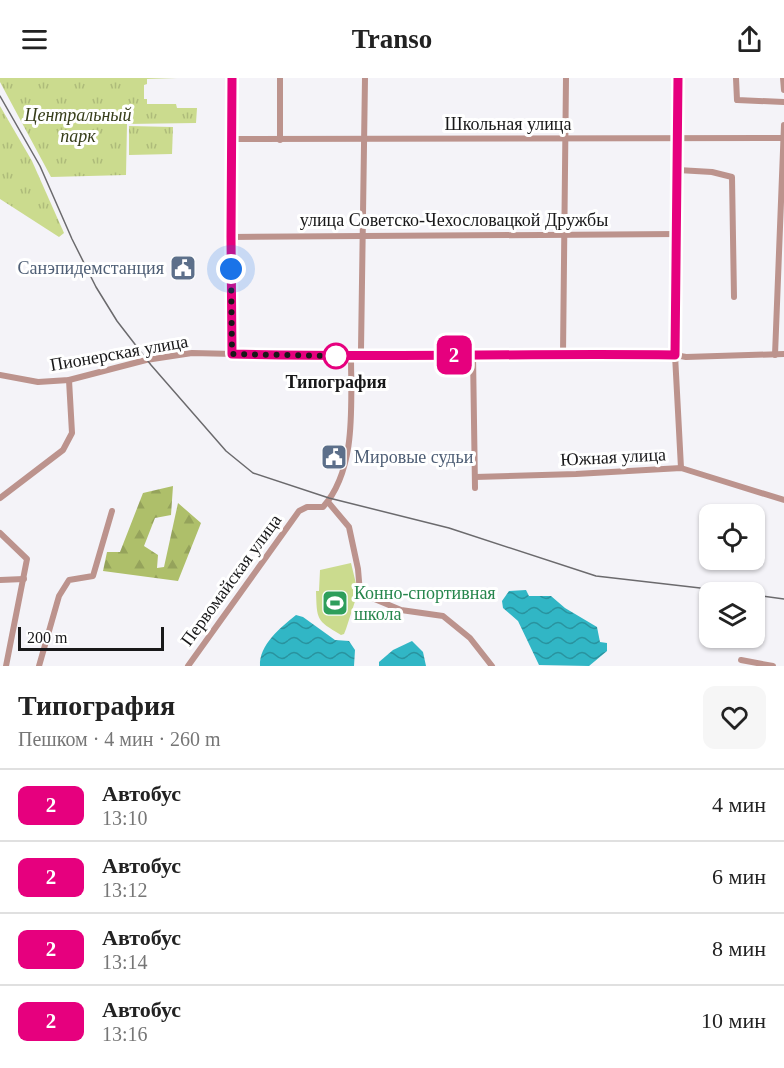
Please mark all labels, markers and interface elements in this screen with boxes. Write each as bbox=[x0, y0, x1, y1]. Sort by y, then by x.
icon: menu bbox=[18, 23, 51, 56]
icon: share bbox=[733, 23, 766, 56]
text: Transo bbox=[352, 24, 432, 54]
park label: Центральный парк bbox=[23, 105, 132, 146]
street label: Школьная улица bbox=[445, 114, 571, 134]
street label: улица Советско-Чехословацкой Дружбы bbox=[300, 210, 608, 230]
public building icon: Санэпидемстанция bbox=[168, 253, 198, 283]
your location bbox=[216, 254, 246, 284]
place label: Санэпидемстанция bbox=[18, 258, 164, 278]
street label: Пионерская улица bbox=[48, 331, 190, 375]
line badge: 2 bbox=[434, 336, 474, 374]
marker: Типография bbox=[323, 343, 349, 369]
text: 2 bbox=[449, 343, 459, 367]
place label: Типография bbox=[285, 372, 387, 392]
public building icon: Мировые судьи bbox=[319, 442, 349, 472]
street label: Южная улица bbox=[560, 444, 666, 470]
place label: Мировые судьи bbox=[354, 447, 474, 467]
map controls bbox=[699, 504, 765, 648]
button: locate bbox=[699, 504, 765, 570]
street label: Первомайская улица bbox=[177, 510, 285, 650]
button: layers bbox=[699, 582, 765, 648]
place label: Конно-спортивная школа bbox=[354, 583, 496, 624]
sports icon: Конно-спортивная школа bbox=[320, 588, 350, 618]
scale bar bbox=[18, 624, 164, 652]
text: 200 m bbox=[27, 629, 67, 646]
button: heart bbox=[703, 686, 766, 749]
text: Типография bbox=[18, 690, 175, 721]
text: Пешком · 4 мин · 260 m bbox=[18, 728, 221, 750]
text: Автобус bbox=[102, 781, 181, 806]
text: 4 мин bbox=[712, 792, 766, 817]
text: 2 bbox=[46, 793, 56, 817]
text: 13:10 bbox=[102, 807, 148, 829]
text: Автобус bbox=[102, 853, 181, 878]
text: 6 мин bbox=[712, 864, 766, 889]
text: 2 bbox=[46, 865, 56, 889]
text: 13:12 bbox=[102, 879, 148, 901]
text: Автобус bbox=[102, 925, 181, 950]
text: 8 мин bbox=[712, 936, 766, 961]
text: 2 bbox=[46, 937, 56, 961]
text: 13:14 bbox=[102, 951, 148, 973]
text: Автобус bbox=[102, 997, 181, 1022]
text: 10 мин bbox=[701, 1008, 766, 1033]
text: 2 bbox=[46, 1009, 56, 1033]
text: 13:16 bbox=[102, 1023, 148, 1045]

